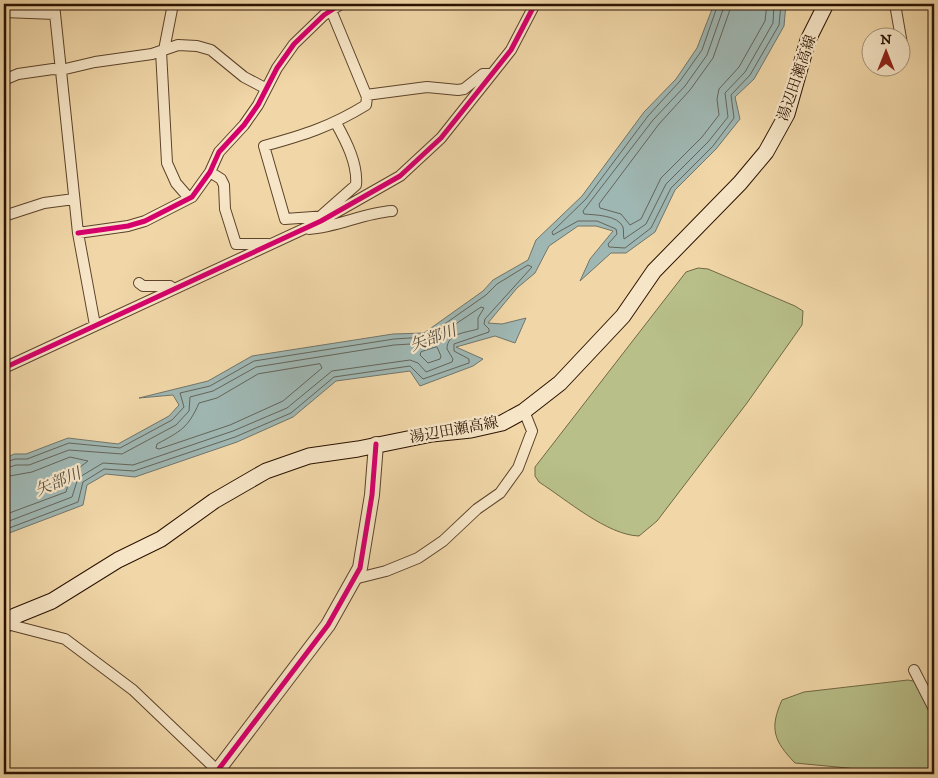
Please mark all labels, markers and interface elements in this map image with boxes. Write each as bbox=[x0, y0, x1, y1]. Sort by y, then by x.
north arrow bbox=[860, 28, 910, 78]
text: N bbox=[880, 31, 892, 49]
street label: 湯辺田瀬高線 bbox=[773, 32, 821, 124]
water label: 矢部川 bbox=[407, 320, 461, 356]
street label: 湯辺田瀬高線 bbox=[408, 413, 500, 447]
water label: 矢部川 bbox=[32, 463, 86, 501]

